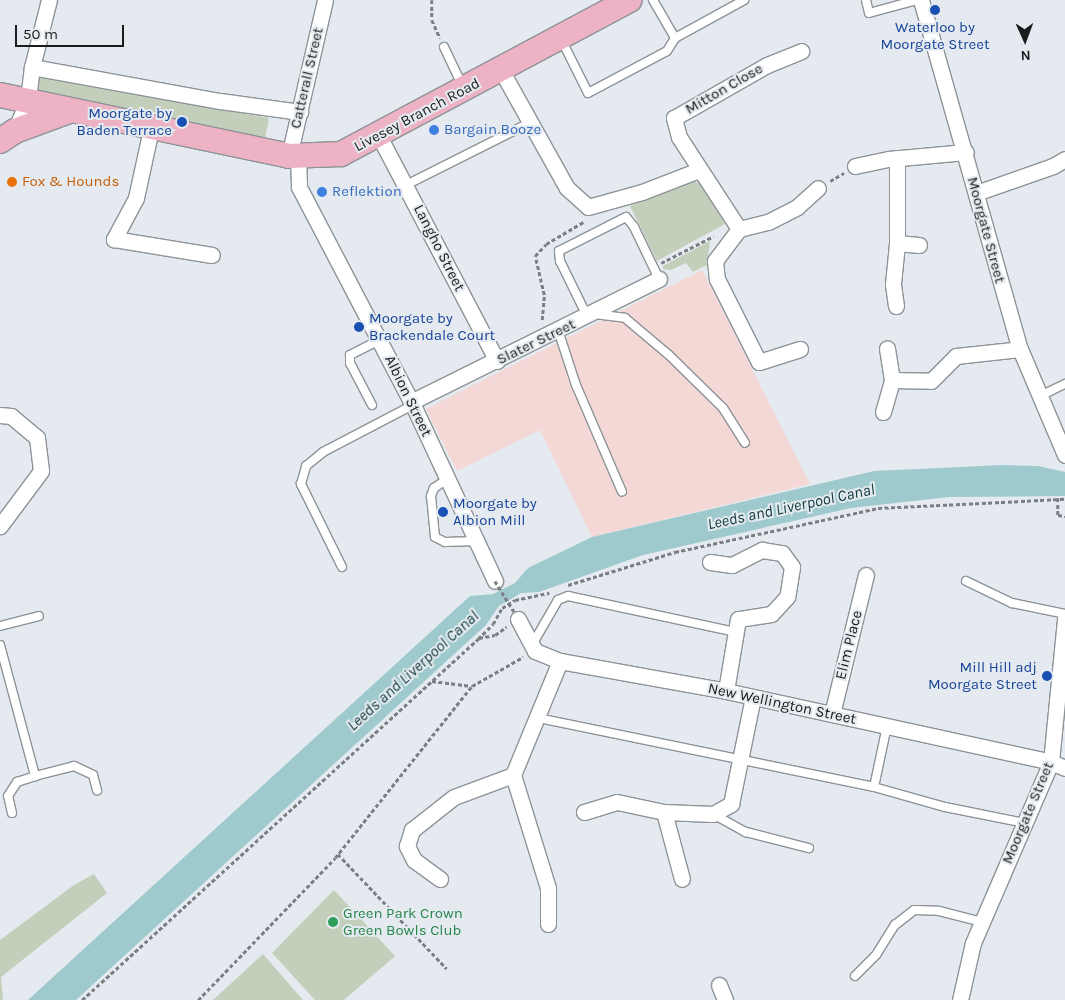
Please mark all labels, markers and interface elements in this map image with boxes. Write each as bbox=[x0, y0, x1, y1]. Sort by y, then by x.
marker: Waterloo by Moorgate Street bbox=[929, 4, 941, 16]
scale bar bbox=[18, 15, 126, 47]
north arrow bbox=[1000, 15, 1050, 65]
place label: Waterloo by Moorgate Street bbox=[880, 18, 990, 53]
text: 50 m bbox=[23, 25, 58, 43]
street label: Catterall Street bbox=[287, 26, 327, 130]
text: N bbox=[1020, 47, 1031, 64]
street label: Mitton Close bbox=[682, 60, 766, 118]
street label: Livesey Branch Road bbox=[351, 74, 483, 156]
place label: Moorgate by Baden Terrace bbox=[77, 104, 172, 139]
marker: Moorgate by Baden Terrace bbox=[176, 116, 188, 128]
place label: Bargain Booze bbox=[444, 121, 541, 139]
marker: Bargain Booze bbox=[428, 124, 440, 136]
place label: Fox & Hounds bbox=[22, 173, 119, 191]
street label: Moorgate Street bbox=[963, 175, 1009, 285]
marker: Fox & Hounds bbox=[6, 176, 18, 188]
place label: Reflektion bbox=[332, 183, 402, 201]
marker: Reflektion bbox=[316, 186, 328, 198]
street label: Langho Street bbox=[409, 202, 469, 294]
place label: Moorgate by Brackendale Court bbox=[369, 309, 495, 344]
street label: Slater Street bbox=[494, 315, 578, 369]
marker: Moorgate by Brackendale Court bbox=[353, 321, 365, 333]
street label: Albion Street bbox=[381, 352, 435, 440]
water label: Leeds and Liverpool Canal bbox=[706, 480, 876, 534]
place label: Moorgate by Albion Mill bbox=[453, 494, 537, 529]
marker: Moorgate by Albion Mill bbox=[437, 506, 449, 518]
water label: Leeds and Liverpool Canal bbox=[343, 607, 483, 735]
street label: Elim Place bbox=[832, 608, 866, 682]
place label: Mill Hill adj Moorgate Street bbox=[928, 658, 1037, 693]
marker: Mill Hill adj Moorgate Street bbox=[1041, 670, 1053, 682]
street label: New Wellington Street bbox=[706, 679, 858, 729]
street label: Moorgate Street bbox=[998, 759, 1058, 867]
place label: Green Park Crown Green Bowls Club bbox=[343, 904, 463, 939]
marker: Green Park Crown Green Bowls Club bbox=[327, 916, 339, 928]

